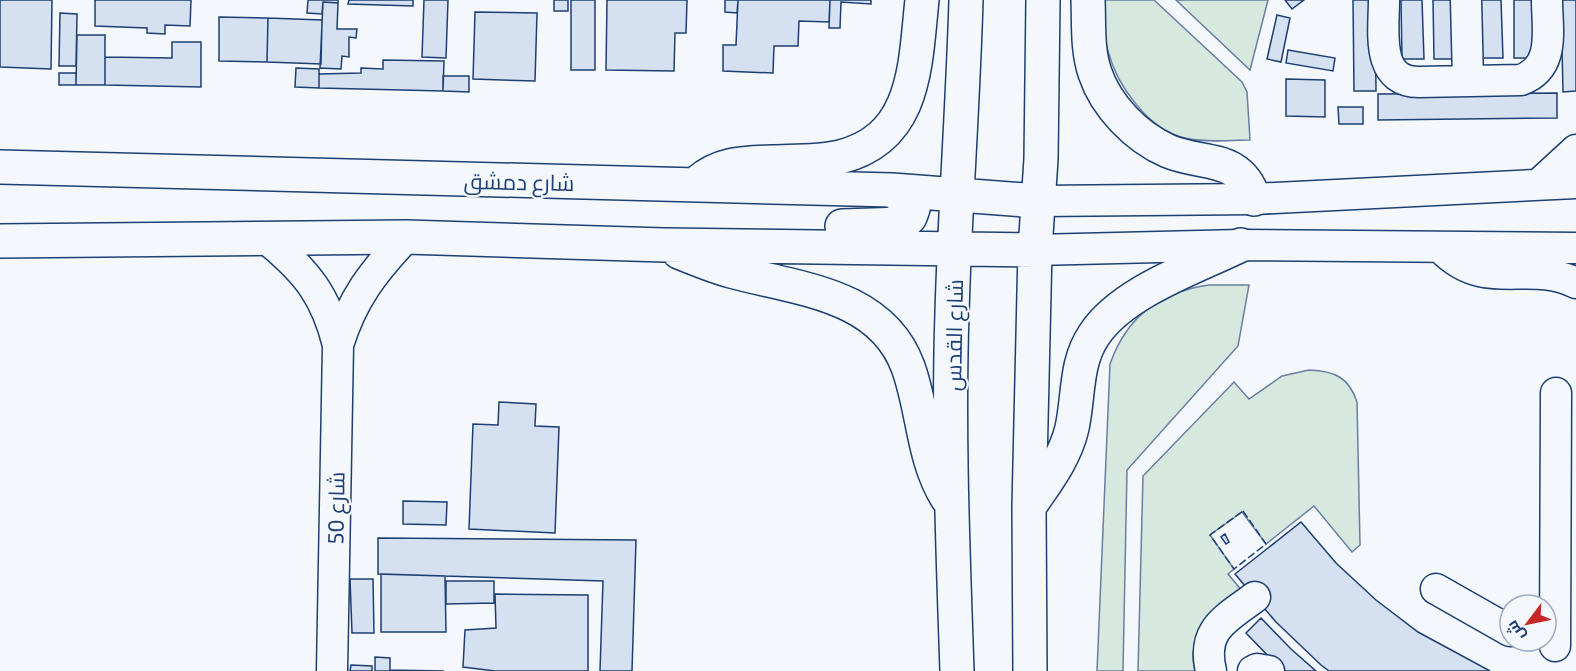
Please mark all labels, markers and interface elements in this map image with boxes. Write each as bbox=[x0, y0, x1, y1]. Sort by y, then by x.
street label: شارع دمشق bbox=[463, 167, 575, 198]
street label: شارع القدس bbox=[939, 279, 970, 391]
street label: شارع 50 bbox=[321, 471, 352, 545]
north arrow bbox=[1498, 593, 1558, 653]
text: ش bbox=[1501, 617, 1529, 645]

